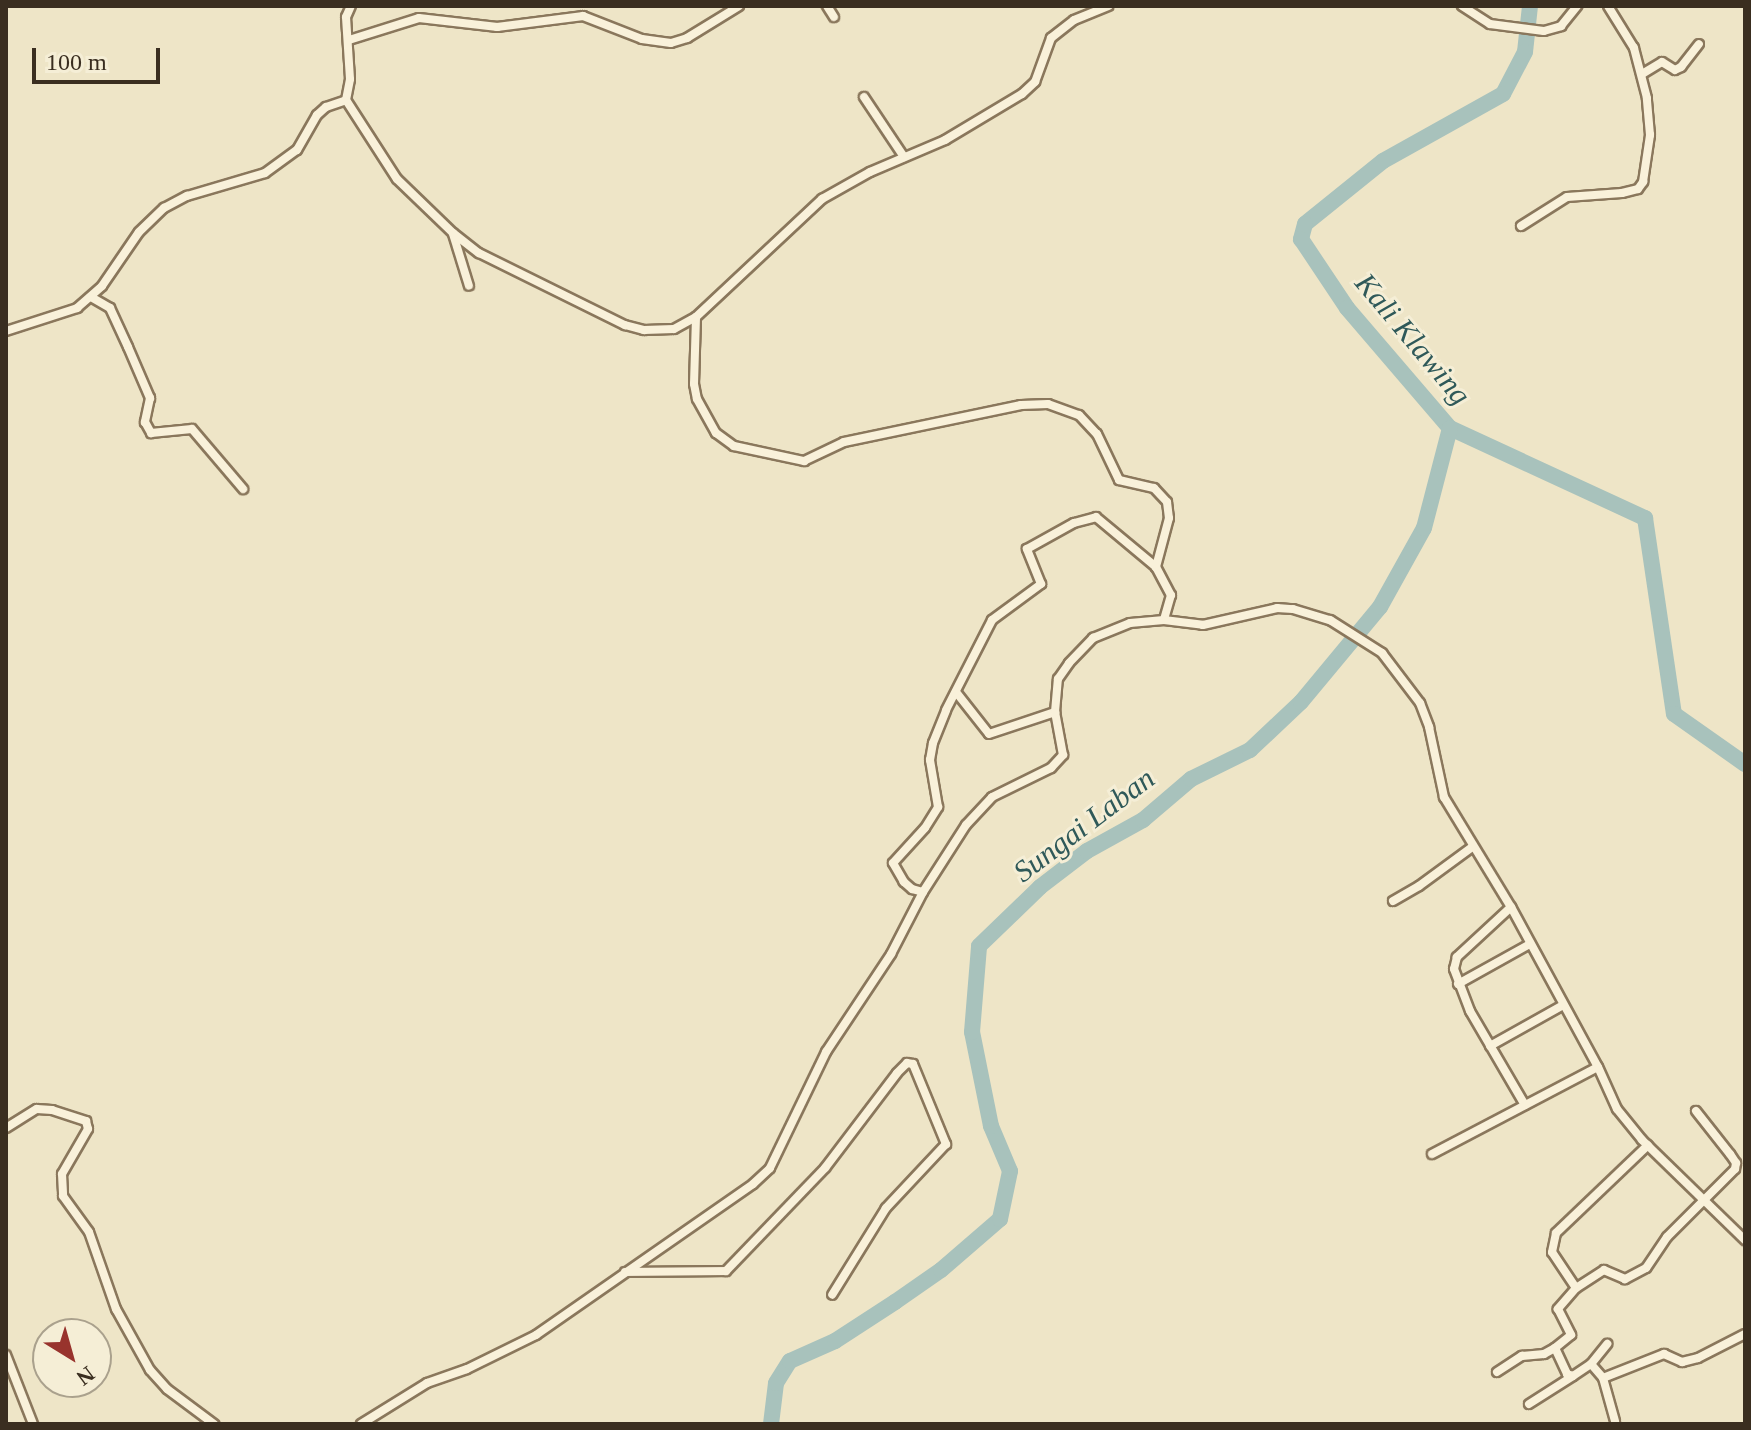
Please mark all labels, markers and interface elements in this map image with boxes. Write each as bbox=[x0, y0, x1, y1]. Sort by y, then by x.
scale bar bbox=[36, 32, 164, 82]
text: 100 m bbox=[46, 49, 107, 75]
water label: Kali Klawing bbox=[1348, 266, 1478, 412]
water label: Sungai Laban bbox=[1006, 760, 1162, 890]
north arrow bbox=[32, 1318, 112, 1398]
text: N bbox=[72, 1361, 99, 1391]

